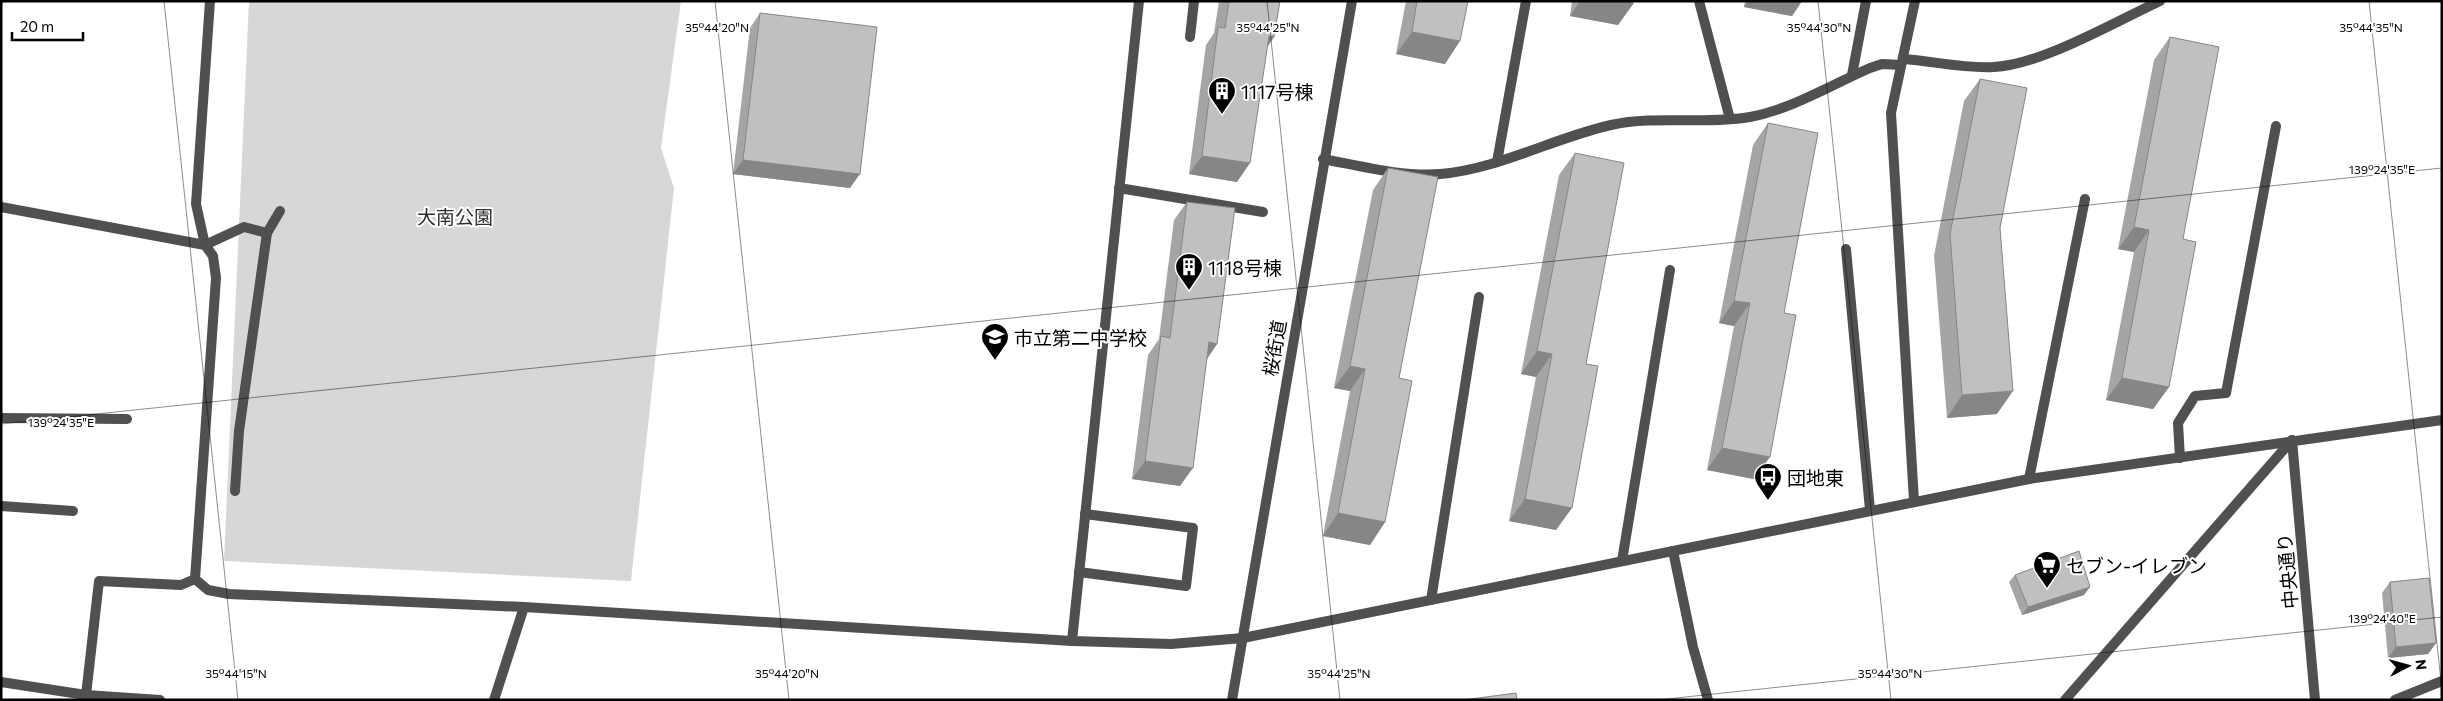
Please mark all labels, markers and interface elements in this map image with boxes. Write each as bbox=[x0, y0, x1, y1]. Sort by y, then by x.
scale bar bbox=[12, 10, 84, 42]
text: 20 m bbox=[20, 17, 54, 35]
text: 35°44'20"N bbox=[685, 20, 749, 34]
text: 35°44'25"N bbox=[1236, 20, 1300, 34]
text: 35°44'30"N bbox=[1787, 20, 1851, 34]
text: 35°44'35"N bbox=[2339, 20, 2403, 34]
building icon: 1117号棟 bbox=[1207, 76, 1237, 115]
place label: 1117号棟 bbox=[1241, 80, 1313, 103]
text: 139°24'35"E bbox=[2349, 162, 2415, 176]
park label: 大南公園 bbox=[417, 205, 493, 228]
building icon: 1118号棟 bbox=[1174, 252, 1204, 291]
place label: 1118号棟 bbox=[1208, 256, 1282, 279]
street label: 桜街道 bbox=[1258, 318, 1290, 378]
school or university icon: 市立第二中学校 bbox=[980, 322, 1010, 361]
place label: 市立第二中学校 bbox=[1014, 326, 1147, 349]
text: 139°24'35"E bbox=[28, 415, 94, 429]
bus stop icon: 団地東 bbox=[1753, 462, 1783, 501]
place label: 団地東 bbox=[1787, 466, 1844, 489]
street label: 中央通り bbox=[2272, 532, 2302, 610]
supermarket icon: セブン-イレブン bbox=[2032, 550, 2062, 589]
place label: セブン-イレブン bbox=[2066, 554, 2207, 577]
text: 139°24'40"E bbox=[2348, 611, 2416, 625]
north arrow bbox=[2383, 641, 2433, 691]
text: N bbox=[2412, 658, 2430, 671]
text: 35°44'15"N bbox=[205, 666, 267, 680]
text: 35°44'20"N bbox=[755, 666, 819, 680]
text: 35°44'25"N bbox=[1307, 666, 1371, 680]
text: 35°44'30"N bbox=[1858, 666, 1922, 680]

